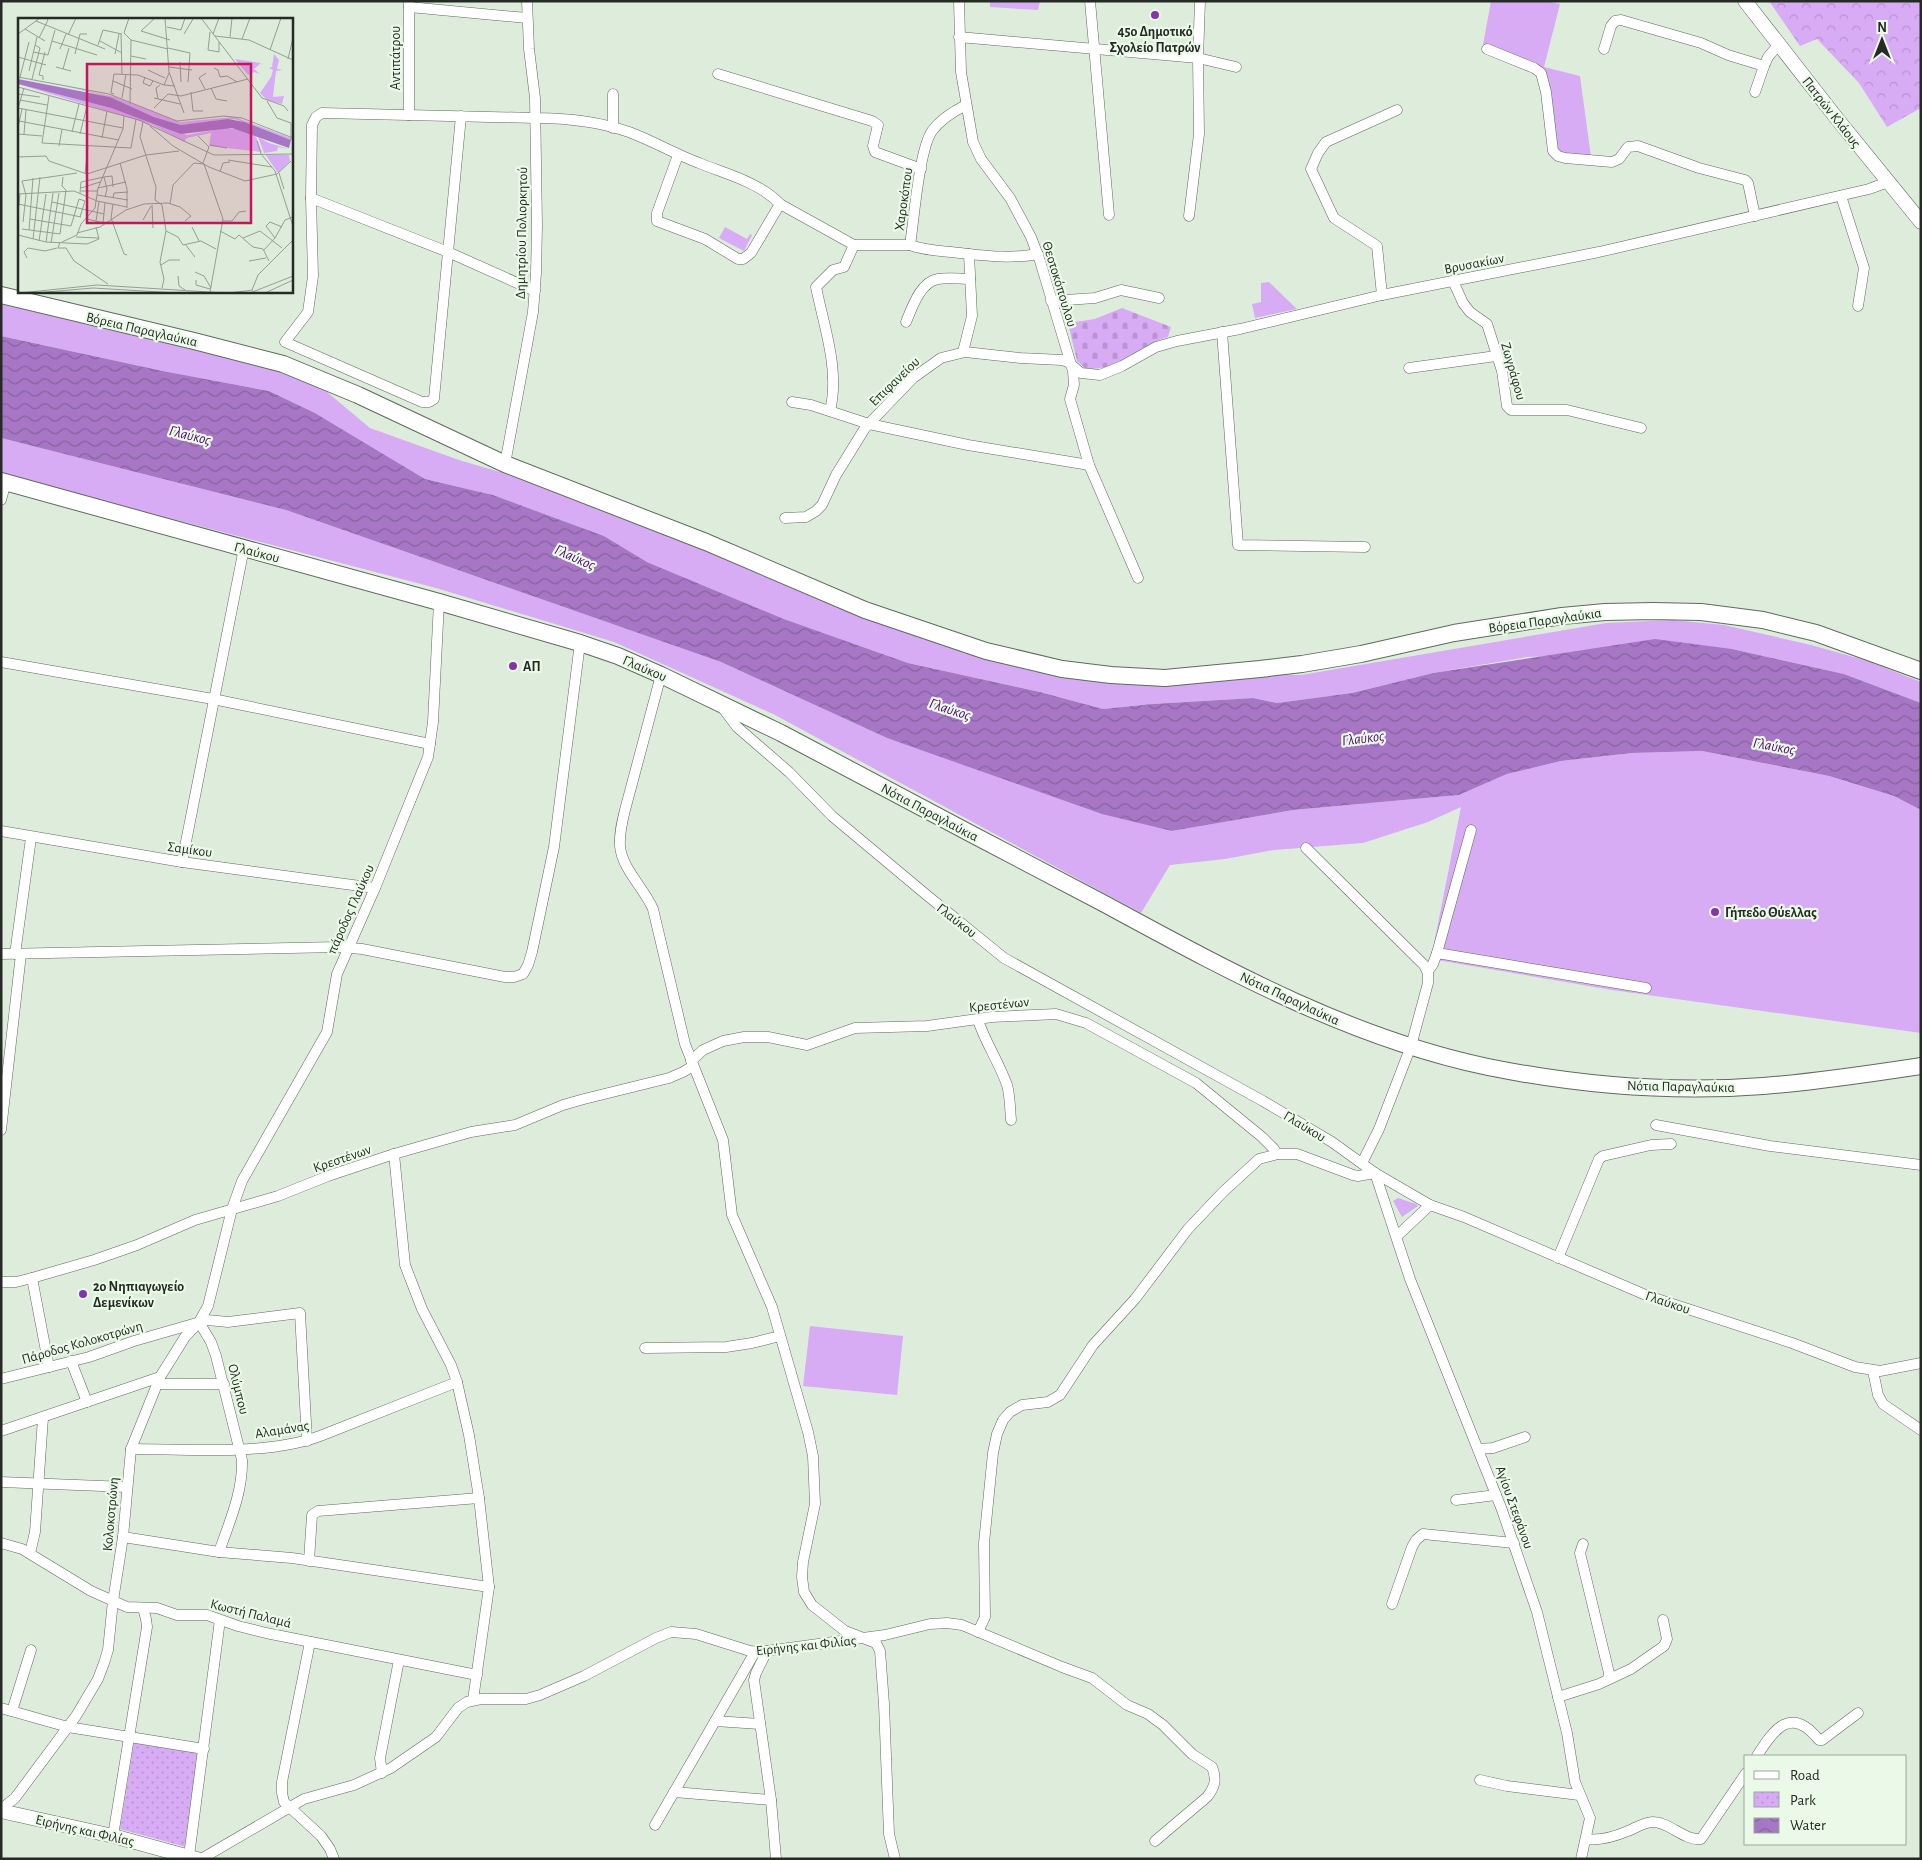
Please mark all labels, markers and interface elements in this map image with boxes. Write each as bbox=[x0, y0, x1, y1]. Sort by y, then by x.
marker: 45ο Δημοτικό Σχολείο Πατρών bbox=[1149, 9, 1161, 21]
north arrow bbox=[1857, 15, 1907, 65]
inset map bbox=[18, 18, 292, 292]
text: N bbox=[1877, 21, 1887, 35]
place label: 45ο Δημοτικό Σχολείο Πατρών bbox=[1109, 25, 1201, 55]
street label: Αντιπάτρου bbox=[389, 26, 403, 90]
street label: Πατρών Κλάους bbox=[1799, 75, 1863, 151]
street label: Δημητρίου Πολιορκητού bbox=[514, 167, 530, 299]
street label: Χαροκόπου bbox=[893, 167, 915, 232]
street label: Θεοτοκόπουλου bbox=[1039, 240, 1079, 329]
street label: Βρυσακίων bbox=[1443, 251, 1505, 277]
street label: Βόρεια Παραγλαύκια bbox=[85, 310, 199, 350]
street label: Ζωγράφου bbox=[1498, 341, 1528, 402]
street label: Επιφανείου bbox=[867, 354, 923, 409]
water label: Γλαύκος bbox=[167, 423, 213, 448]
street label: Γλαύκου bbox=[233, 540, 281, 566]
water label: Γλαύκος bbox=[552, 542, 598, 573]
street label: Βόρεια Παραγλαύκια bbox=[1488, 606, 1602, 636]
street label: Γλαύκου bbox=[621, 653, 669, 684]
marker: ΑΠ bbox=[507, 660, 519, 672]
place label: ΑΠ bbox=[523, 660, 541, 674]
water label: Γλαύκος bbox=[927, 696, 973, 723]
water label: Γλαύκος bbox=[1341, 728, 1386, 749]
water label: Γλαύκος bbox=[1752, 735, 1797, 758]
street label: Νότια Παραγλαύκια bbox=[879, 781, 981, 844]
street label: Σαμίκου bbox=[167, 840, 213, 860]
street label: πάροδος Γλαύκου bbox=[324, 862, 377, 957]
street label: Γλαύκου bbox=[934, 901, 979, 941]
place label: Γήπεδο Θύελλας bbox=[1725, 905, 1817, 920]
marker: Γήπεδο Θύελλας bbox=[1709, 906, 1721, 918]
street label: Νότια Παραγλαύκια bbox=[1238, 970, 1341, 1028]
street label: Κρεστένων bbox=[968, 995, 1030, 1015]
street label: Νότια Παραγλαύκια bbox=[1627, 1079, 1735, 1095]
street label: Γλαύκου bbox=[1281, 1109, 1328, 1145]
street label: Κρεστένων bbox=[312, 1142, 373, 1175]
place label: 2ο Νηπιαγωγείο Δεμενίκων bbox=[93, 1279, 184, 1310]
marker: 2ο Νηπιαγωγείο Δεμενίκων bbox=[77, 1288, 89, 1300]
street label: Γλαύκου bbox=[1644, 1289, 1692, 1317]
street label: Πάροδος Κολοκοτρώνη bbox=[20, 1319, 144, 1367]
street label: Ολύμπου bbox=[225, 1363, 251, 1416]
street label: Αλαμάνας bbox=[254, 1419, 311, 1441]
street label: Αγίου Στεφάνου bbox=[1493, 1464, 1536, 1551]
street label: Κολοκοτρώνη bbox=[101, 1476, 121, 1552]
street label: Κωστή Παλαμά bbox=[209, 1597, 293, 1631]
street label: Ειρήνης και Φιλίας bbox=[755, 1634, 857, 1658]
legend bbox=[1744, 1755, 1907, 1845]
text: Road bbox=[1790, 1768, 1820, 1783]
text: Park bbox=[1790, 1793, 1816, 1808]
street label: Ειρήνης και Φιλίας bbox=[34, 1813, 136, 1849]
text: Water bbox=[1790, 1818, 1826, 1833]

